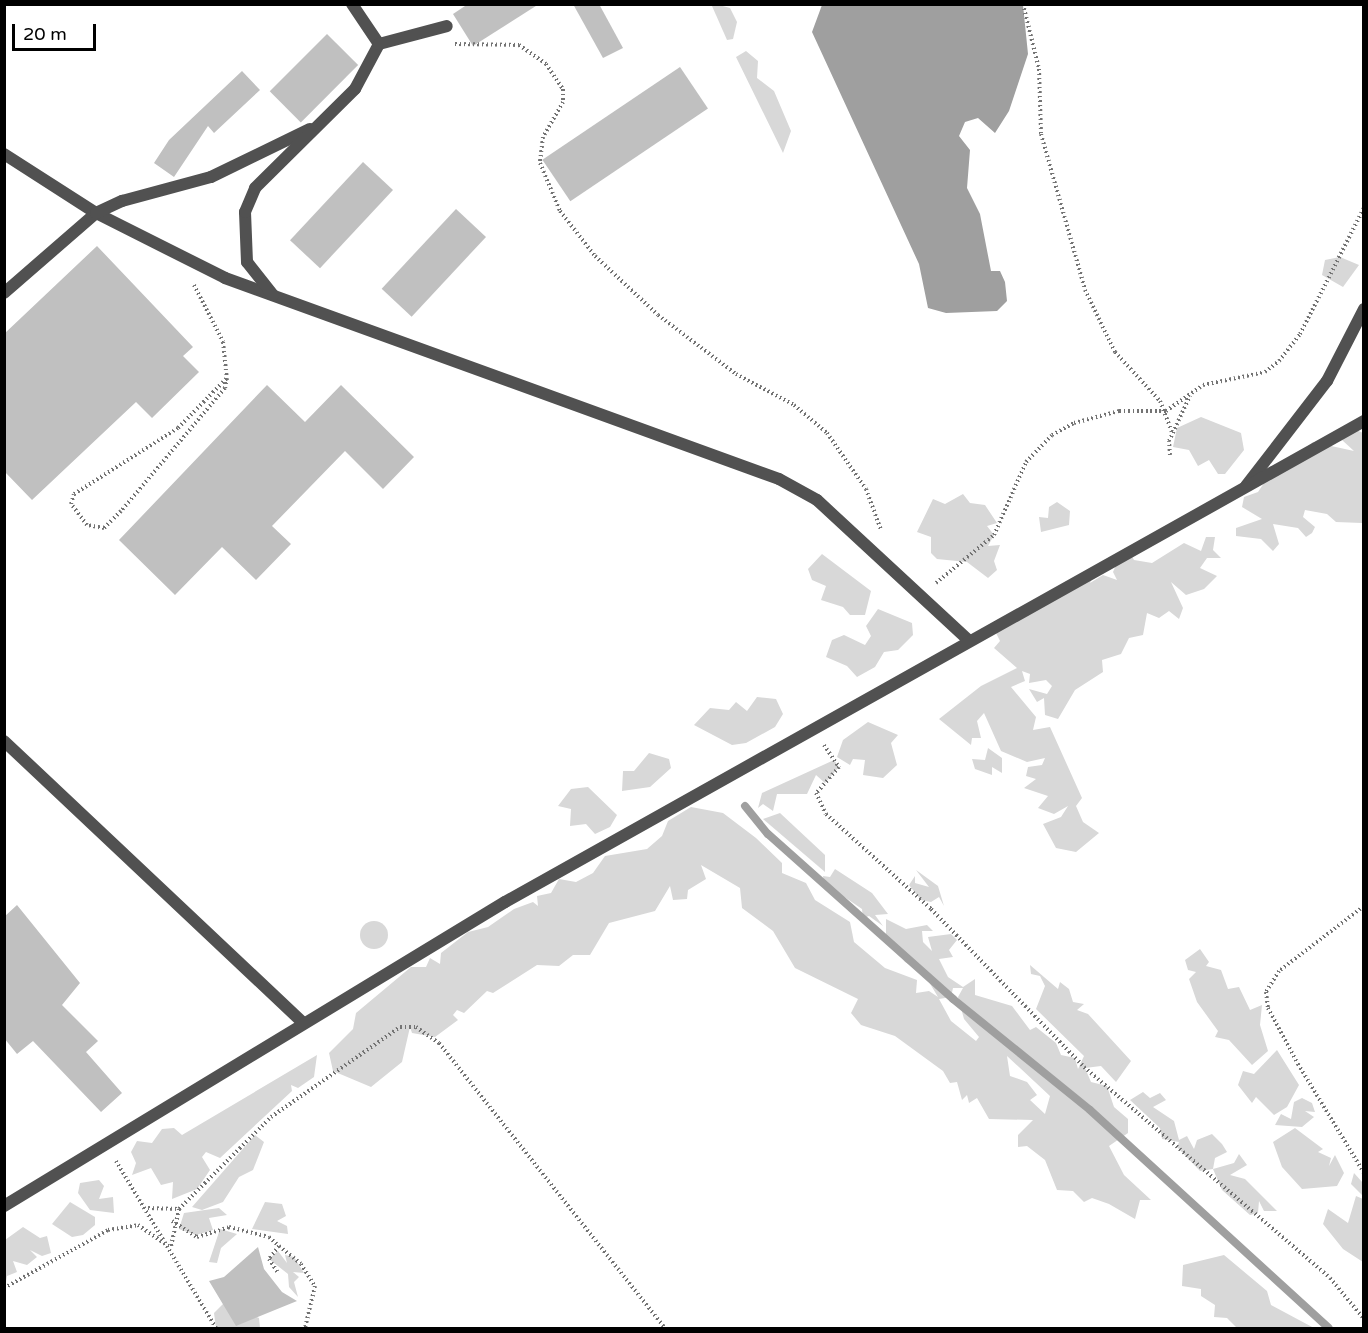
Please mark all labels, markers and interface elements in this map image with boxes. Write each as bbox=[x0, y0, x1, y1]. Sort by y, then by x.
scale bar bbox=[15, 12, 99, 50]
text: 20 m bbox=[23, 23, 67, 45]

